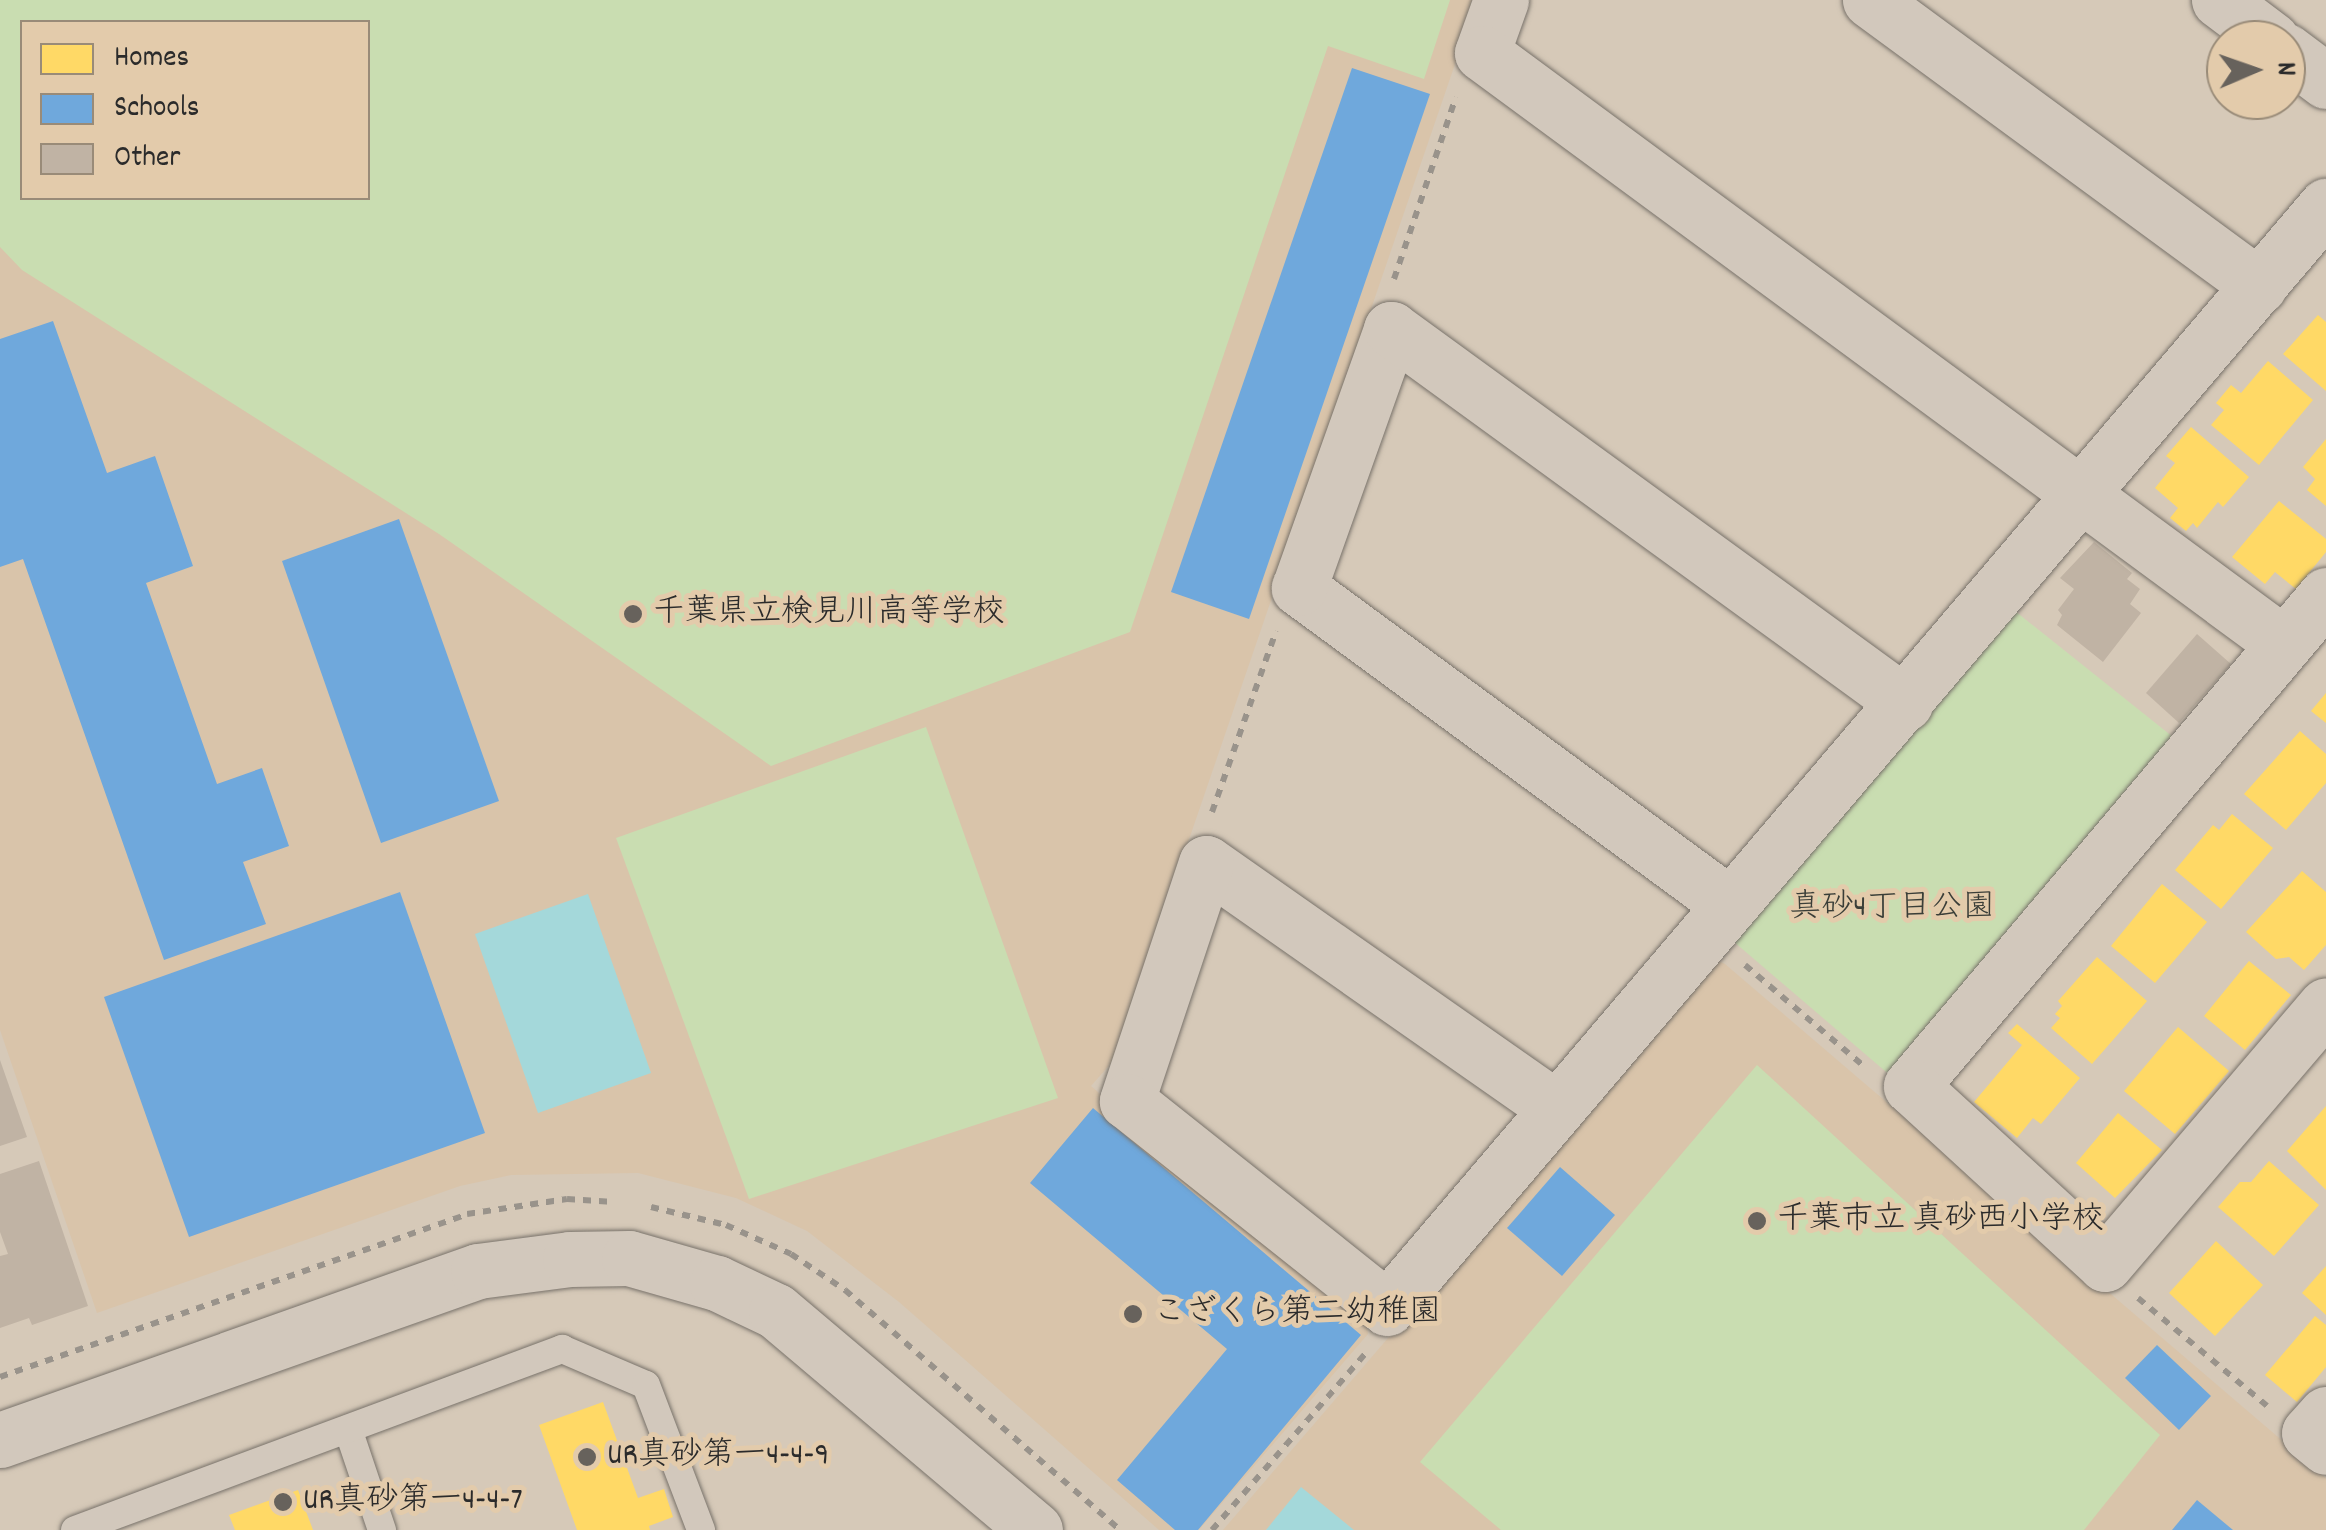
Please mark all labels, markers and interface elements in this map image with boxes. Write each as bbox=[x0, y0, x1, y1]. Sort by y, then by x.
legend bbox=[20, 20, 370, 200]
north arrow bbox=[2206, 20, 2306, 120]
text: Homes bbox=[114, 38, 189, 81]
text: N bbox=[2264, 61, 2304, 77]
text: Schools bbox=[114, 88, 200, 131]
text: Other bbox=[114, 138, 180, 181]
place label: 千葉県立検見川高等学校 bbox=[653, 595, 1005, 633]
marker: 千葉県立検見川高等学校 bbox=[622, 603, 644, 625]
park label: 真砂4丁目公園 bbox=[1789, 890, 1995, 928]
place label: 千葉市立 真砂西小学校 bbox=[1777, 1202, 2104, 1240]
marker: 千葉市立 真砂西小学校 bbox=[1746, 1210, 1768, 1232]
place label: こざくら第二幼稚園 bbox=[1153, 1295, 1441, 1333]
marker: こざくら第二幼稚園 bbox=[1122, 1303, 1144, 1325]
place label: UR真砂第一4-4-9 bbox=[607, 1438, 829, 1476]
marker: UR真砂第一4-4-9 bbox=[576, 1446, 598, 1468]
place label: UR真砂第一4-4-7 bbox=[303, 1483, 523, 1521]
marker: UR真砂第一4-4-7 bbox=[272, 1491, 294, 1513]

